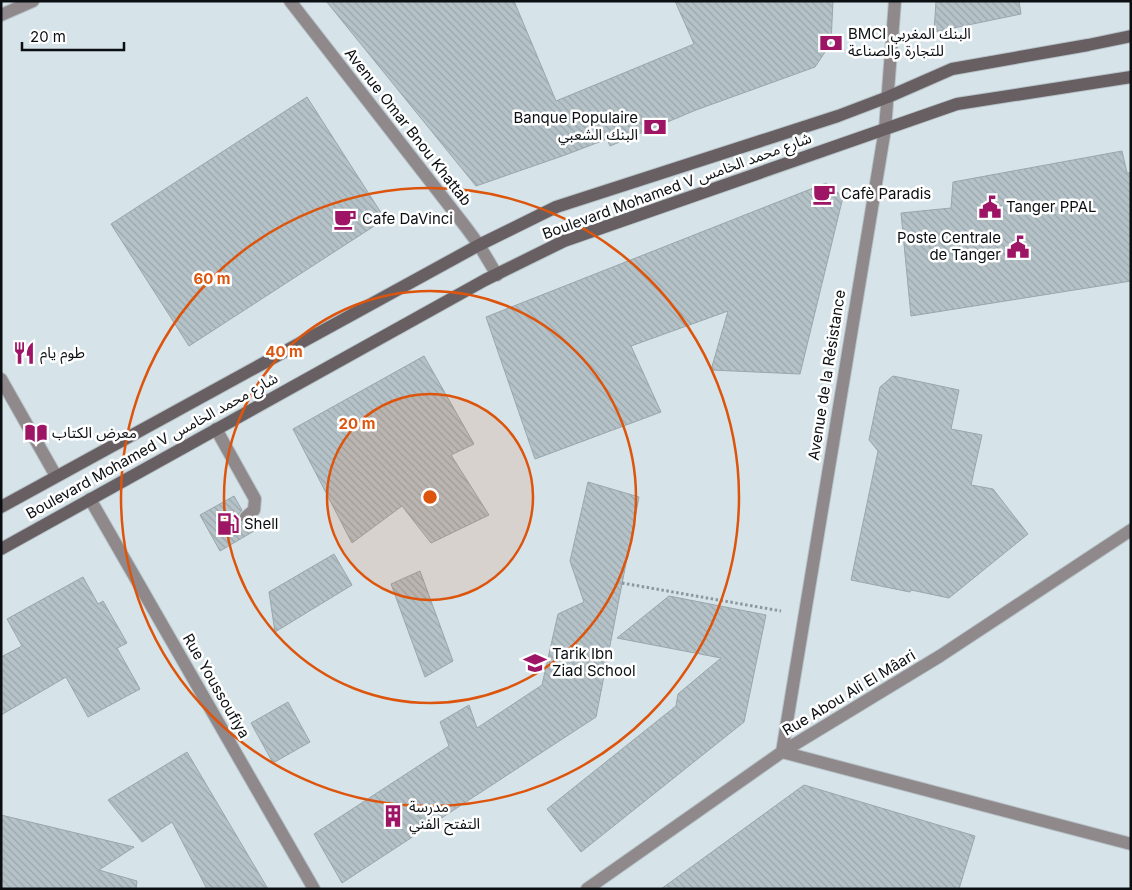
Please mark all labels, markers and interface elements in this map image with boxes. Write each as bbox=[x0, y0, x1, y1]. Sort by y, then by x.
scale bar bbox=[22, 20, 125, 52]
place label: BMCI البنك المغربي للتجارة والصناعة bbox=[848, 24, 971, 60]
text: 20 m bbox=[30, 27, 66, 46]
bank icon: BMCI البنك المغربي للتجارة والصناعة bbox=[818, 30, 844, 56]
street label: Avenue Omar Bnou Khattab bbox=[341, 44, 476, 209]
place label: Banque Populaire البنك الشعبي bbox=[514, 108, 638, 146]
bank icon: Banque Populaire البنك الشعبي bbox=[642, 114, 668, 140]
street label: Boulevard Mohamed V شارع محمد الخامس bbox=[540, 128, 815, 246]
cafe icon: Cafè Paradis bbox=[811, 181, 837, 207]
place label: Cafè Paradis bbox=[841, 184, 931, 203]
public building icon: Tanger PPAL bbox=[977, 194, 1003, 220]
place label: Tanger PPAL bbox=[1006, 197, 1097, 216]
cafe icon: Cafe DaVinci bbox=[332, 206, 358, 232]
place label: Cafe DaVinci bbox=[362, 209, 453, 228]
place label: Poste Centrale de Tanger bbox=[897, 228, 1001, 264]
public building icon: Poste Centrale de Tanger bbox=[1005, 234, 1031, 260]
text: 60 m bbox=[193, 269, 231, 288]
street label: Avenue de la Résistance bbox=[804, 288, 849, 462]
restaurant icon: طوم يام bbox=[11, 340, 37, 366]
text: 40 m bbox=[265, 342, 303, 361]
place label: طوم يام bbox=[40, 343, 85, 364]
street label: Boulevard Mohamed V شارع محمد الخامس bbox=[22, 368, 283, 526]
text: 20 m bbox=[339, 414, 375, 433]
library icon: معرض الكتاب bbox=[23, 420, 49, 446]
place label: معرض الكتاب bbox=[52, 423, 137, 442]
centre of rings bbox=[421, 488, 439, 506]
fuel station icon: Shell bbox=[215, 511, 241, 537]
place label: Shell bbox=[244, 514, 279, 533]
street label: Rue Youssoufiya bbox=[179, 630, 254, 742]
place label: Tarik Ibn Ziad School bbox=[552, 644, 636, 680]
street label: Rue Abou Ali El Mâari bbox=[779, 645, 919, 740]
school or university icon: Tarik Ibn Ziad School bbox=[522, 650, 548, 676]
place label: مدرسة التفتح الفني bbox=[409, 797, 480, 836]
building icon: مدرسة التفتح الفني bbox=[380, 803, 406, 829]

